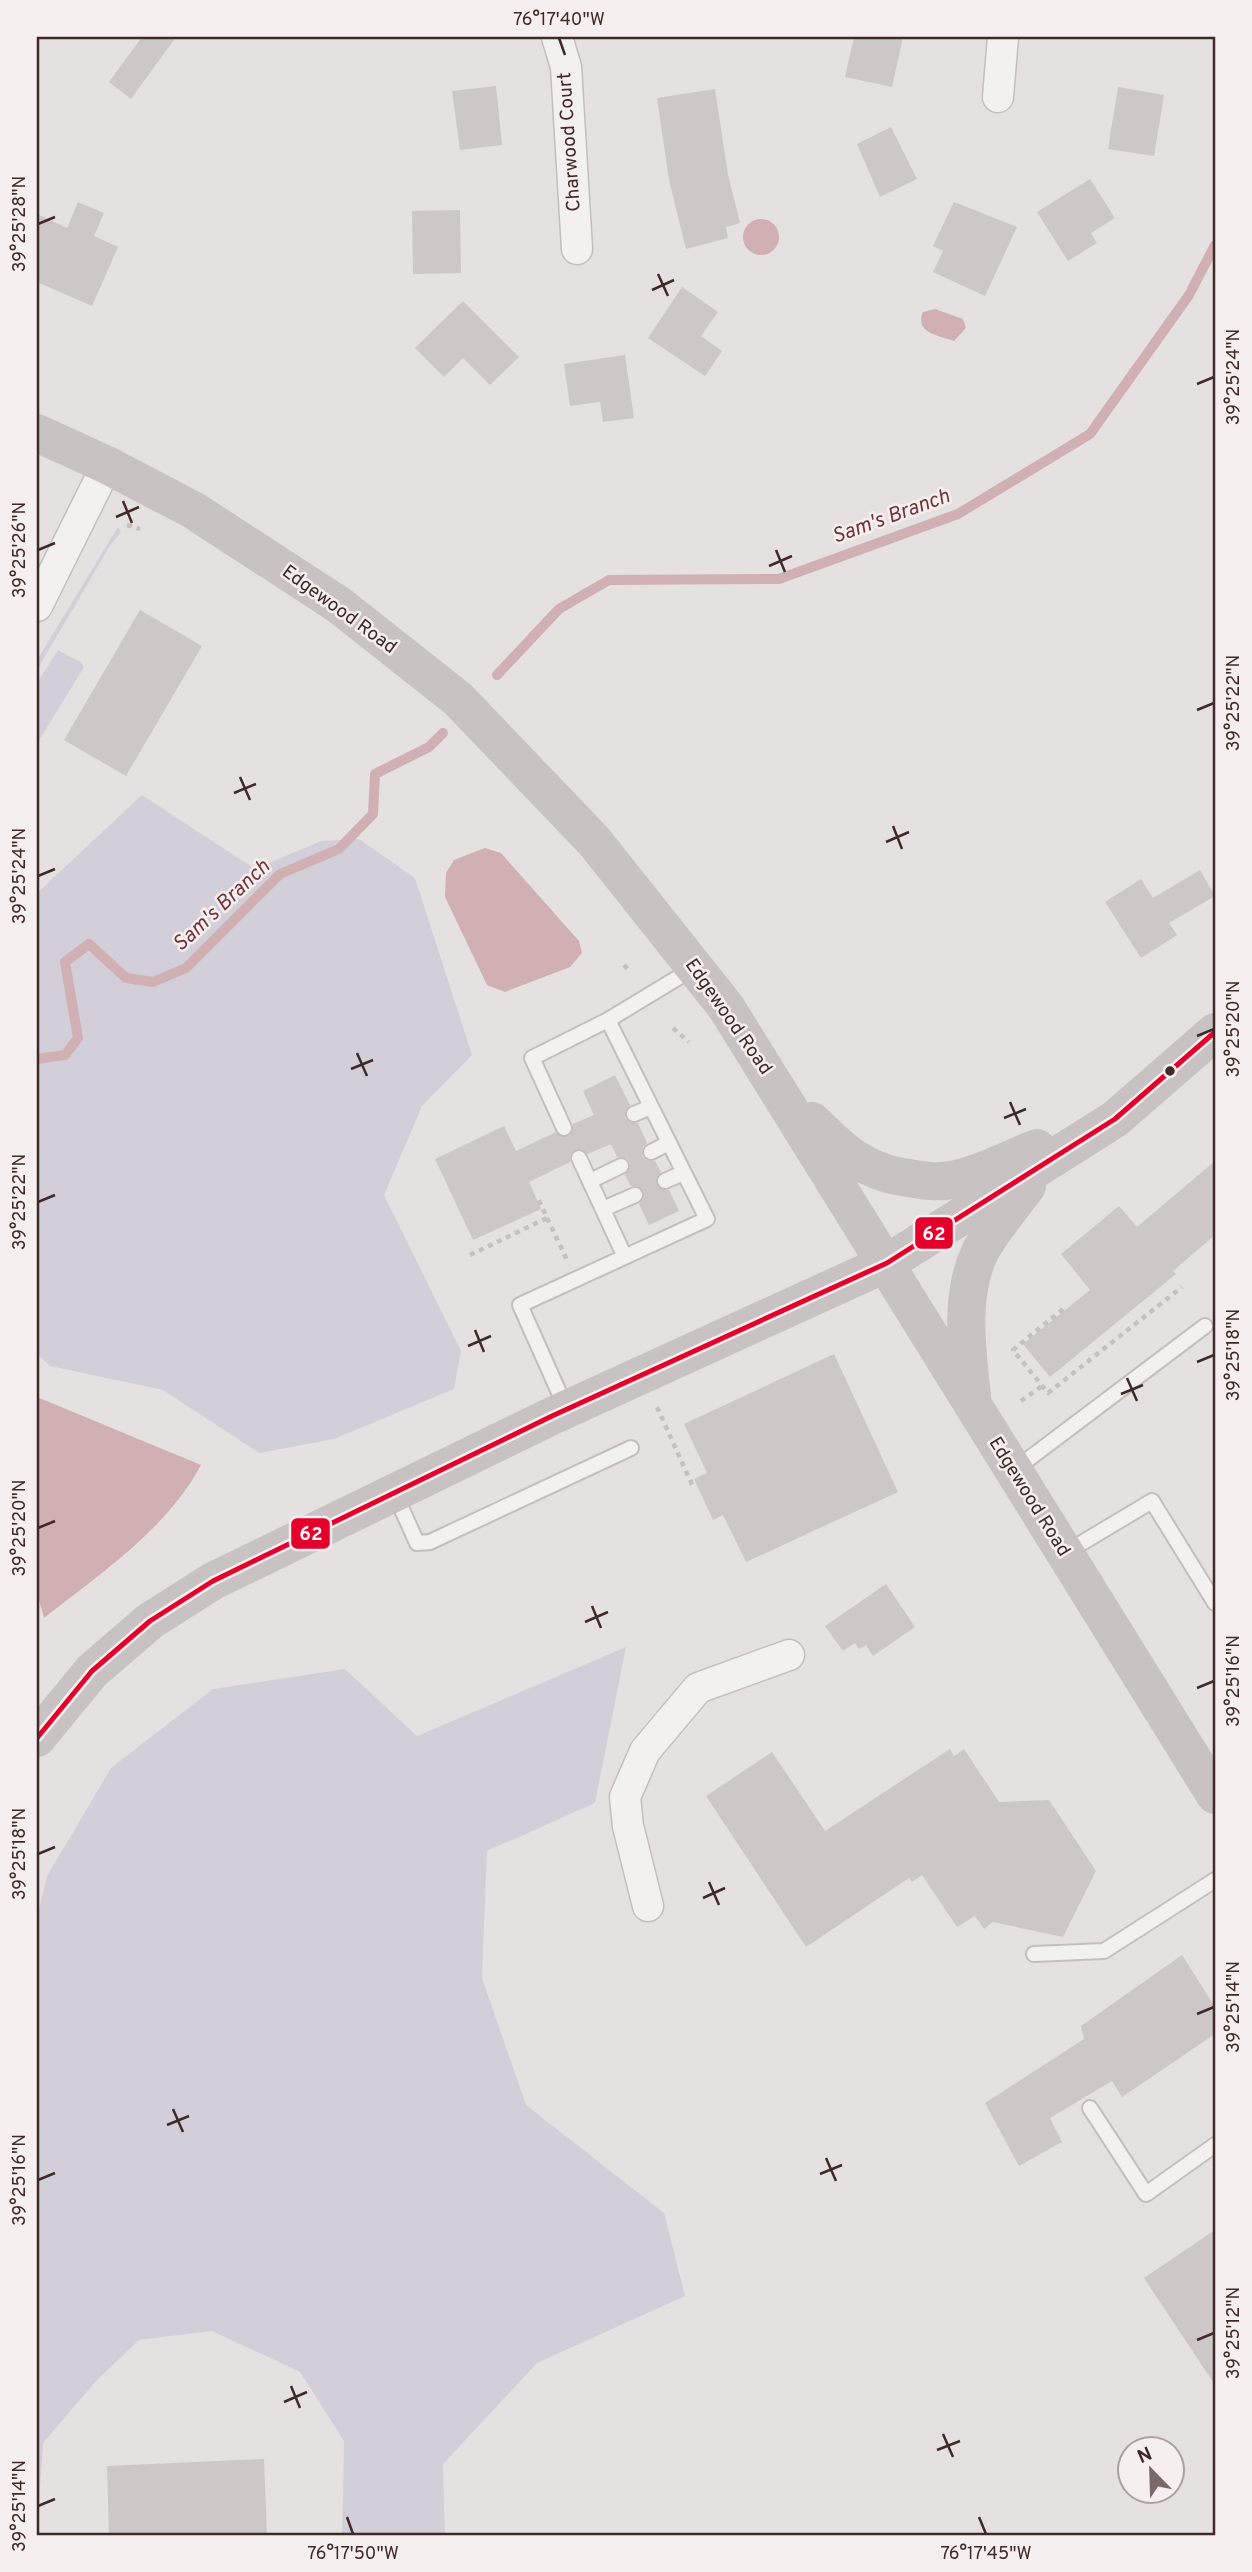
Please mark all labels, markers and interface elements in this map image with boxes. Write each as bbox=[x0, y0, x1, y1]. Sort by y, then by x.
text: 76°17'40"W bbox=[513, 9, 605, 32]
street label: Charwood Court bbox=[553, 71, 587, 213]
text: 39°25'28"N bbox=[9, 176, 32, 272]
text: 39°25'24"N bbox=[1223, 329, 1246, 425]
water label: Sam's Branch bbox=[828, 483, 954, 551]
text: 39°25'26"N bbox=[9, 502, 32, 598]
street label: Edgewood Road bbox=[277, 560, 401, 660]
text: 39°25'22"N bbox=[1223, 655, 1246, 751]
text: 39°25'24"N bbox=[9, 828, 32, 924]
water label: Sam's Branch bbox=[168, 854, 277, 958]
street label: Edgewood Road bbox=[679, 954, 777, 1080]
text: 39°25'20"N bbox=[1223, 980, 1246, 1078]
unlabelled marker bbox=[1163, 1064, 1177, 1078]
text: 39°25'22"N bbox=[9, 1154, 32, 1250]
line badge: 62 bbox=[914, 1216, 954, 1250]
text: 62 bbox=[922, 1223, 946, 1247]
text: 39°25'18"N bbox=[1223, 1309, 1246, 1401]
street label: Edgewood Road bbox=[983, 1433, 1075, 1561]
text: 39°25'20"N bbox=[9, 1479, 32, 1577]
line badge: 62 bbox=[290, 1517, 331, 1550]
text: 62 bbox=[299, 1523, 323, 1547]
text: 39°25'16"N bbox=[1223, 1635, 1246, 1727]
text: 39°25'18"N bbox=[9, 1808, 32, 1900]
text: 39°25'14"N bbox=[1223, 1961, 1246, 2053]
text: 39°25'16"N bbox=[9, 2134, 32, 2226]
text: 39°25'12"N bbox=[1223, 2287, 1246, 2379]
north arrow bbox=[1116, 2436, 1186, 2506]
text: N bbox=[1134, 2442, 1156, 2470]
text: 39°25'14"N bbox=[9, 2460, 32, 2552]
text: 76°17'50"W bbox=[307, 2543, 399, 2566]
text: 76°17'45"W bbox=[940, 2543, 1032, 2566]

